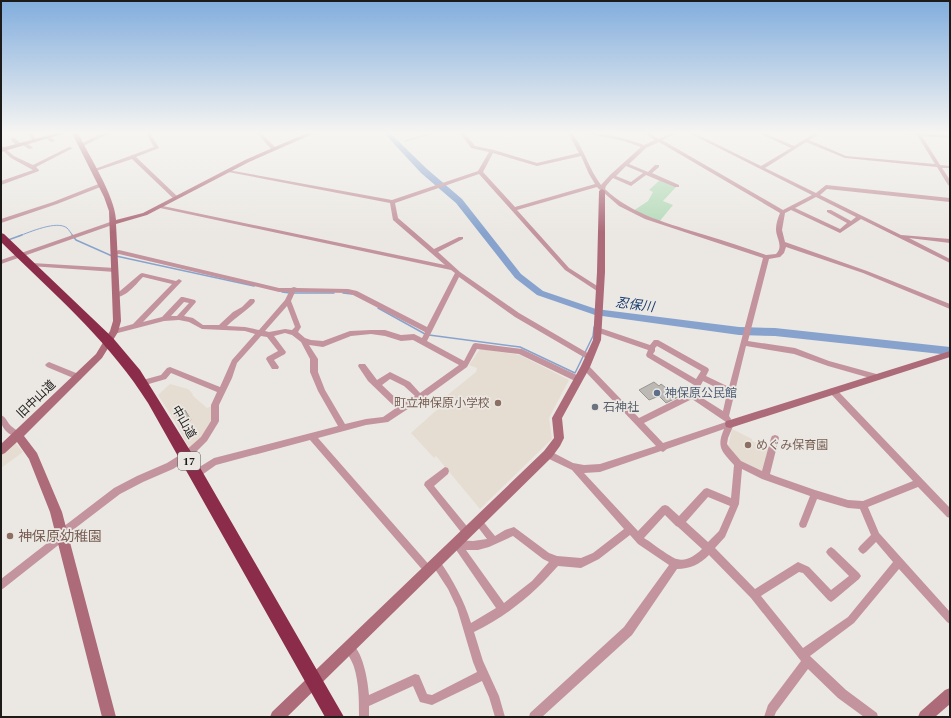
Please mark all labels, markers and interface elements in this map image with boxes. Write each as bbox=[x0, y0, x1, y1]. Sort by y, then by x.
water label: 忍保川 bbox=[614, 293, 657, 318]
street label: 旧中山道 bbox=[12, 376, 60, 423]
place label: 神保原公民館 bbox=[665, 384, 737, 403]
marker: 神保原公民館 bbox=[652, 388, 662, 398]
place label: 町立神保原小学校 bbox=[394, 394, 490, 413]
marker: 町立神保原小学校 bbox=[493, 398, 503, 408]
place label: 石神社 bbox=[603, 398, 639, 417]
street label: 中山道 bbox=[166, 402, 201, 443]
marker: 石神社 bbox=[590, 402, 600, 412]
place label: めぐみ保育園 bbox=[756, 436, 828, 455]
marker: めぐみ保育園 bbox=[743, 440, 753, 450]
road number: 17 bbox=[178, 452, 200, 470]
place label: 神保原幼稚園 bbox=[18, 526, 102, 547]
marker: 神保原幼稚園 bbox=[5, 531, 15, 541]

